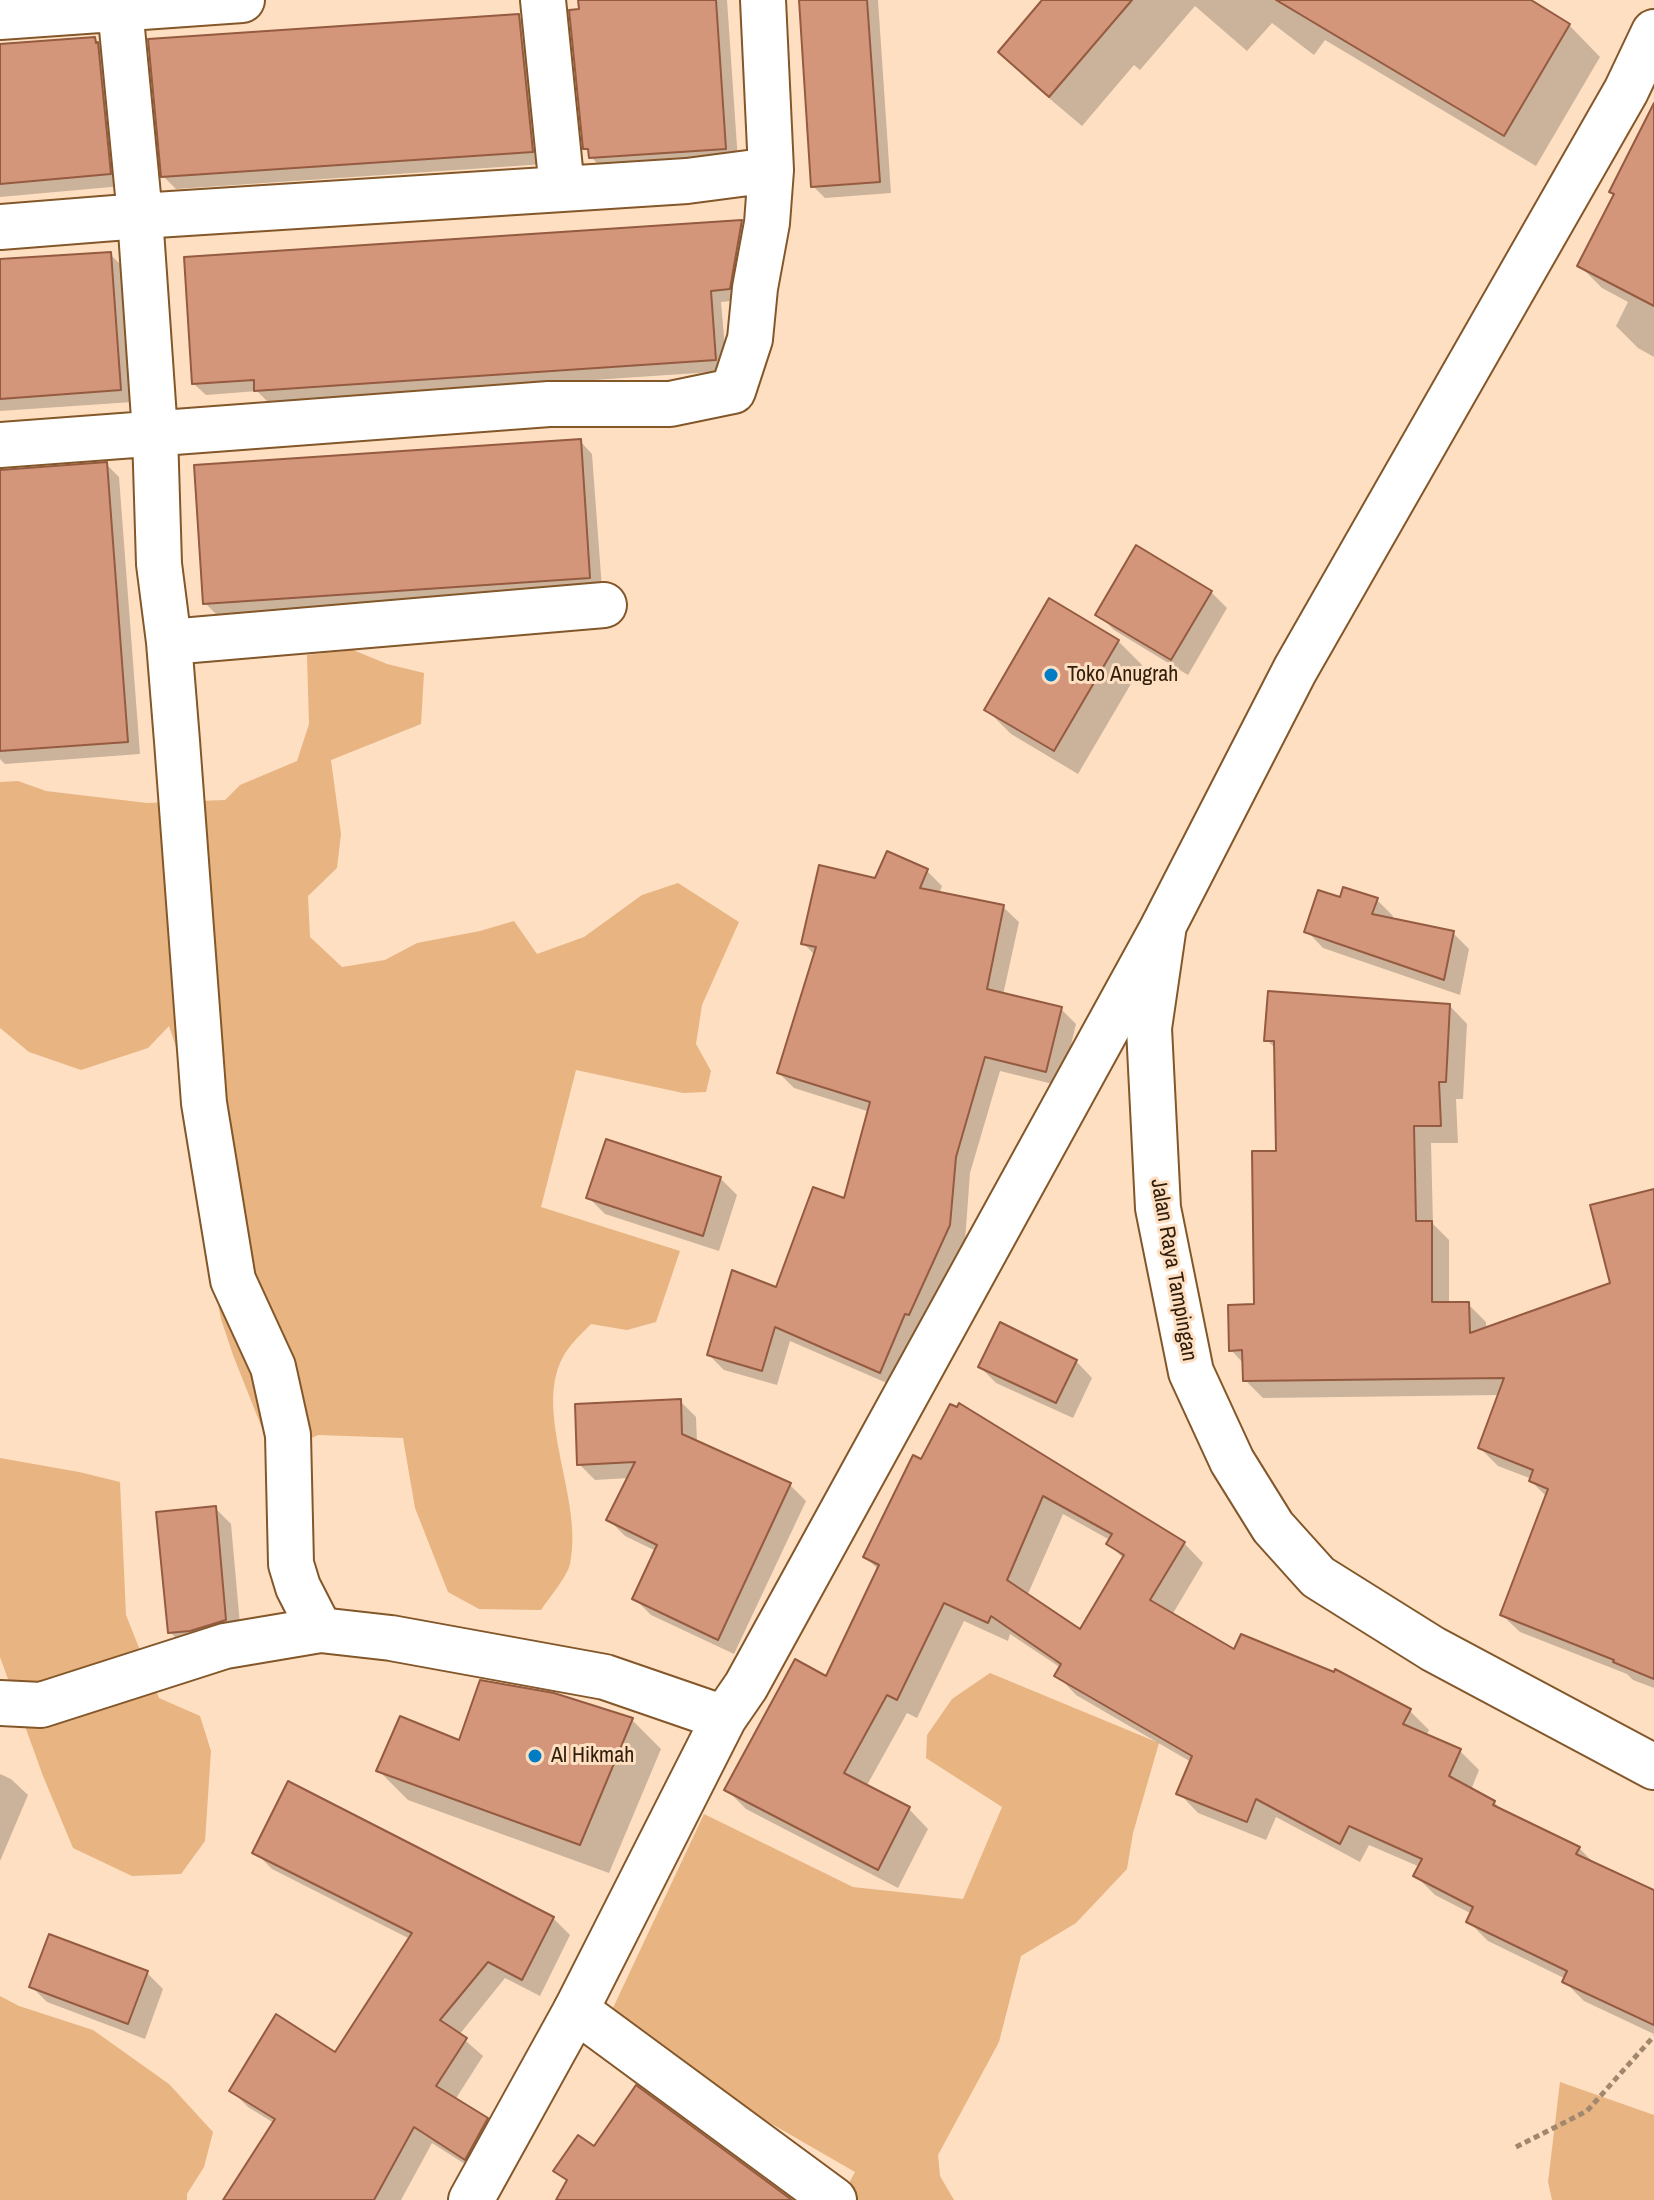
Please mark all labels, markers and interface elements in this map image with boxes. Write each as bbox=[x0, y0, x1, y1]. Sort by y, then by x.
place label: Toko Anugrah bbox=[1067, 662, 1178, 688]
marker: Toko Anugrah bbox=[1042, 666, 1060, 684]
street label: Jalan Raya Tampingan bbox=[1144, 1177, 1202, 1363]
place label: Al Hikmah bbox=[551, 1743, 634, 1769]
marker: Al Hikmah bbox=[526, 1747, 544, 1765]

